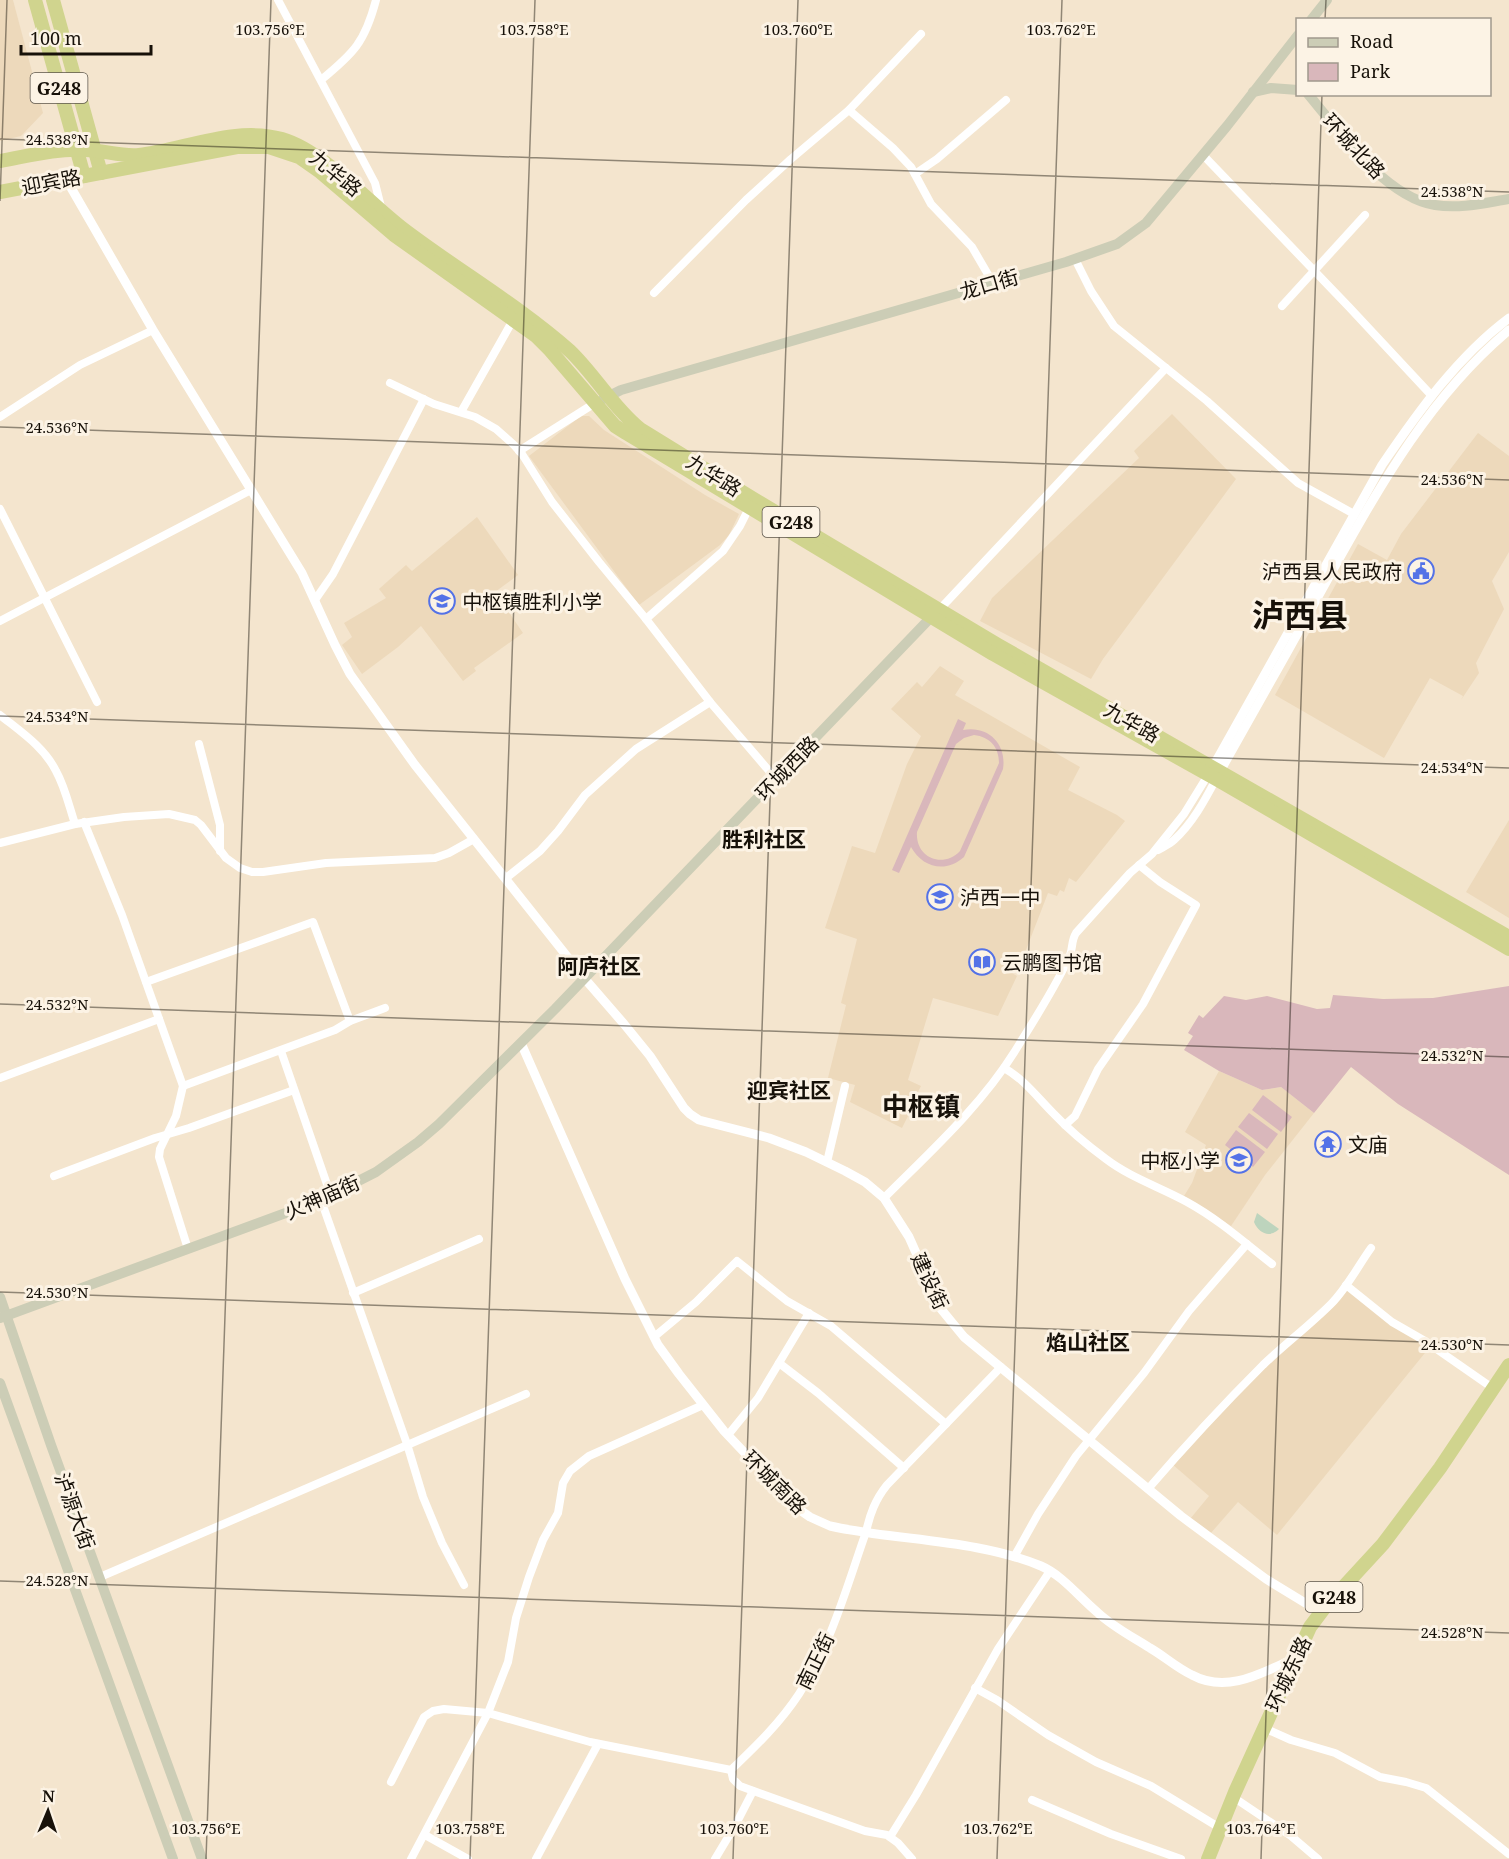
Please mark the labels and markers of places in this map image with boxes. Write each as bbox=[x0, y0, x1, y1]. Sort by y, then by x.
public building icon: 泸西县人民政府 bbox=[1406, 556, 1436, 586]
place label: 泸西县人民政府 bbox=[1262, 558, 1402, 585]
school or university icon: 中枢镇胜利小学 bbox=[427, 586, 457, 616]
place label: 中枢镇胜利小学 bbox=[462, 588, 602, 615]
school or university icon: 泸西一中 bbox=[925, 882, 955, 912]
place label: 泸西一中 bbox=[960, 884, 1040, 911]
library icon: 云鹏图书馆 bbox=[967, 947, 997, 977]
place label: 云鹏图书馆 bbox=[1002, 949, 1102, 976]
temple icon: 文庙 bbox=[1313, 1129, 1343, 1159]
place label: 文庙 bbox=[1348, 1131, 1388, 1158]
school or university icon: 中枢小学 bbox=[1224, 1145, 1254, 1175]
place label: 中枢小学 bbox=[1140, 1147, 1220, 1174]

